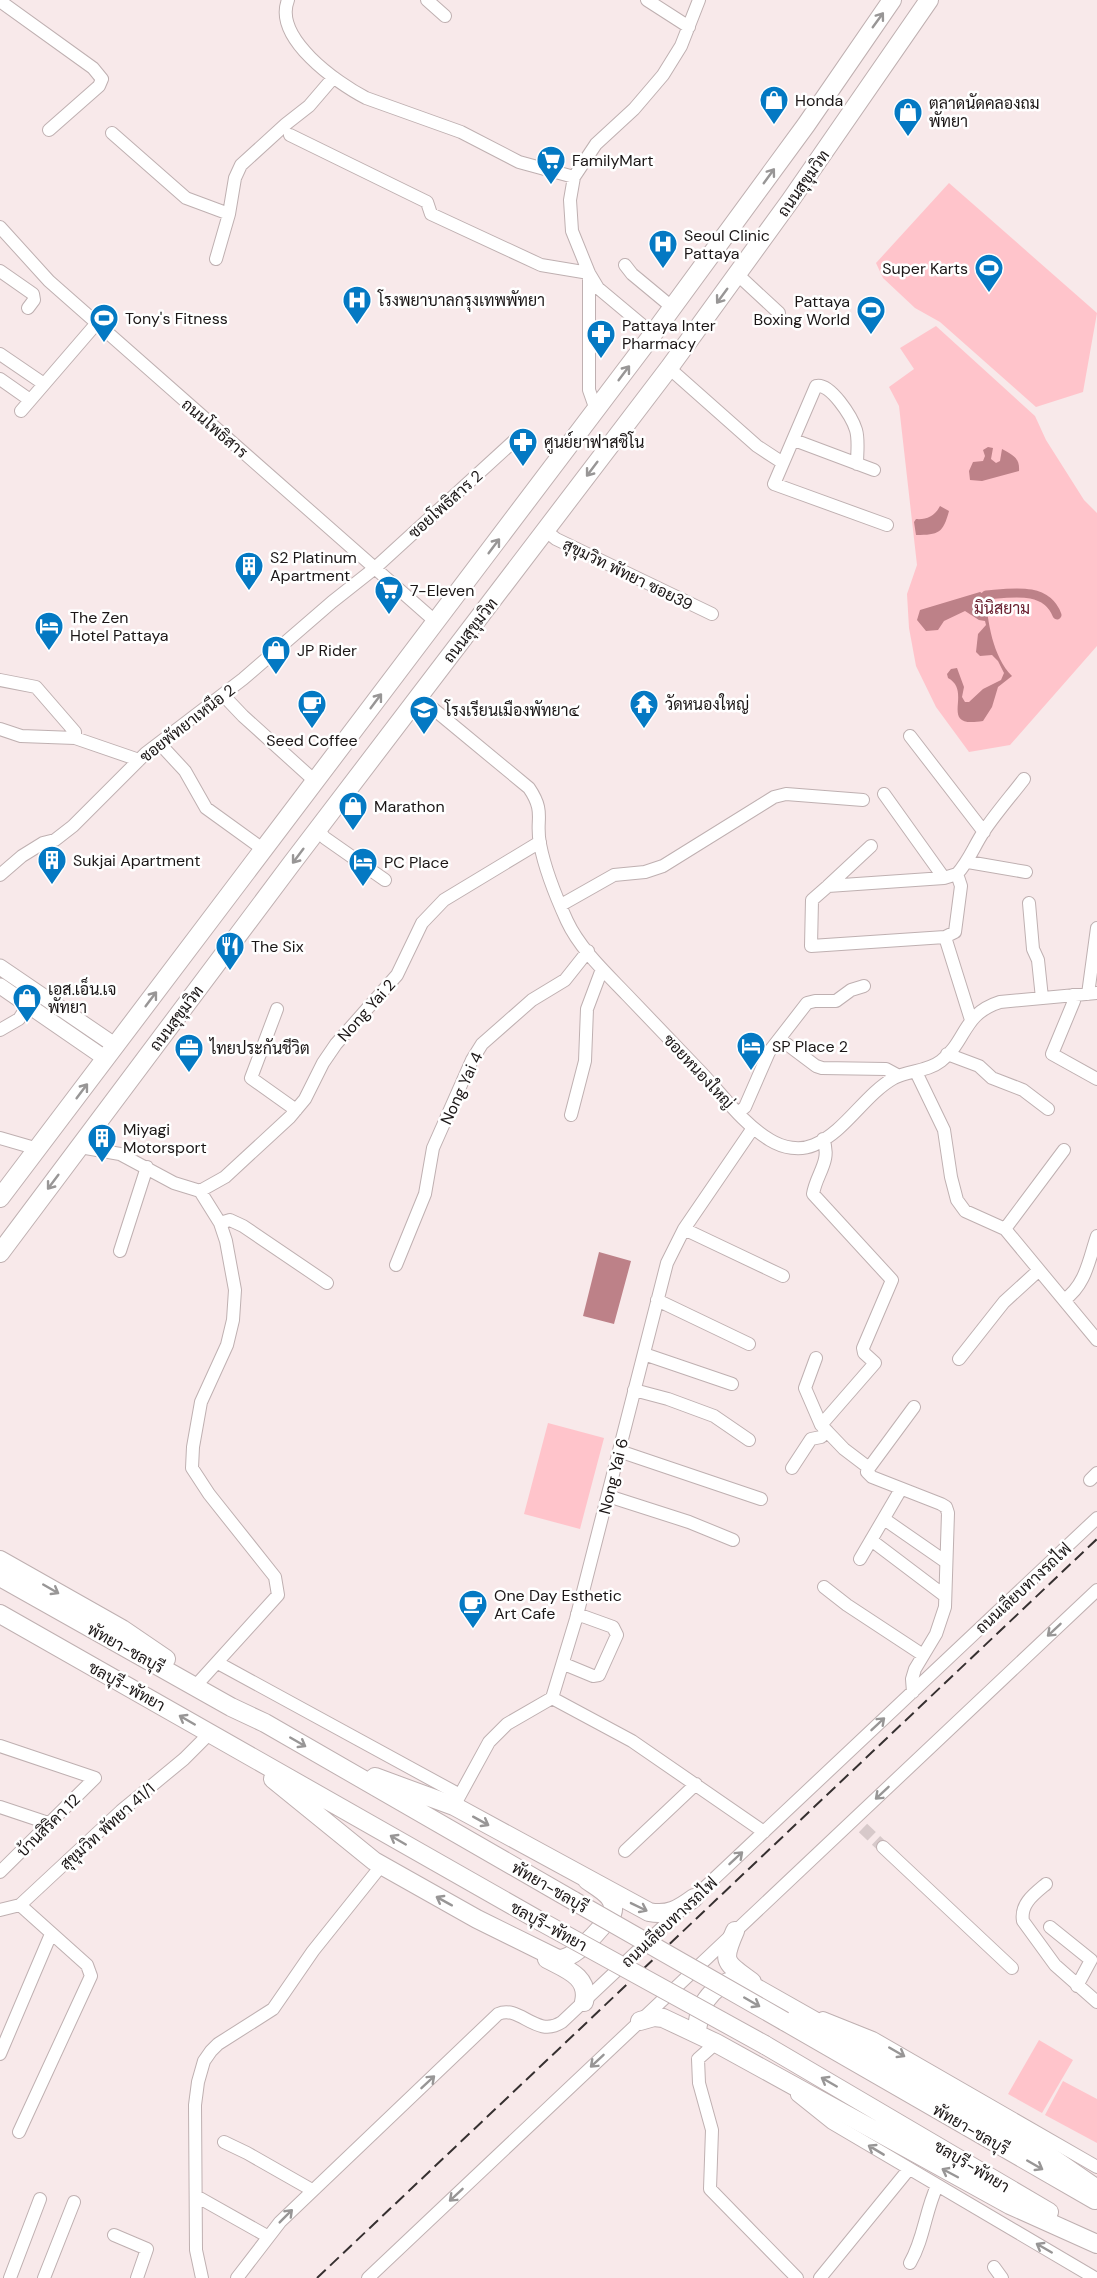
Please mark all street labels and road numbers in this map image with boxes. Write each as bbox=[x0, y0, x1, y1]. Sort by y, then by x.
street label: ถนนสุขุมวิท bbox=[773, 146, 835, 221]
street label: ถนนโพธิสาร bbox=[177, 393, 253, 463]
street label: ซอยโพธิสาร 2 bbox=[403, 465, 487, 543]
street label: สุขุมวิท พัทยา ซอย39 bbox=[559, 534, 696, 616]
street label: ถนนสุขุมวิท bbox=[438, 594, 503, 668]
street label: ซอยพัทยาเหนือ 2 bbox=[135, 680, 239, 767]
street label: Nong Yai 2 bbox=[333, 975, 400, 1046]
street label: ถนนสุขุมวิท bbox=[145, 981, 209, 1056]
street label: ซอยหนองใหญ่ bbox=[659, 1029, 739, 1113]
street label: Nong Yai 4 bbox=[436, 1048, 487, 1128]
street label: Nong Yai 6 bbox=[594, 1436, 633, 1516]
street label: ถนนเลียบทางรถไฟ bbox=[970, 1538, 1076, 1638]
street label: พัทยา-ชลบุรี bbox=[83, 1618, 169, 1679]
street label: ชลบุรี-พัทยา bbox=[84, 1656, 169, 1717]
street label: สุขุมวิท พัทยา 41/1 bbox=[55, 1778, 160, 1875]
street label: บ้านสิริคา 12 bbox=[12, 1789, 84, 1861]
street label: พัทยา-ชลบุรี bbox=[507, 1856, 592, 1919]
street label: ถนนเลียบทางรถไฟ bbox=[616, 1872, 722, 1972]
street label: ชลบุรี-พัทยา bbox=[506, 1896, 591, 1957]
street label: พัทยา-ชลบุรี bbox=[928, 2098, 1013, 2161]
street label: ชลบุรี-พัทยา bbox=[930, 2135, 1014, 2198]

